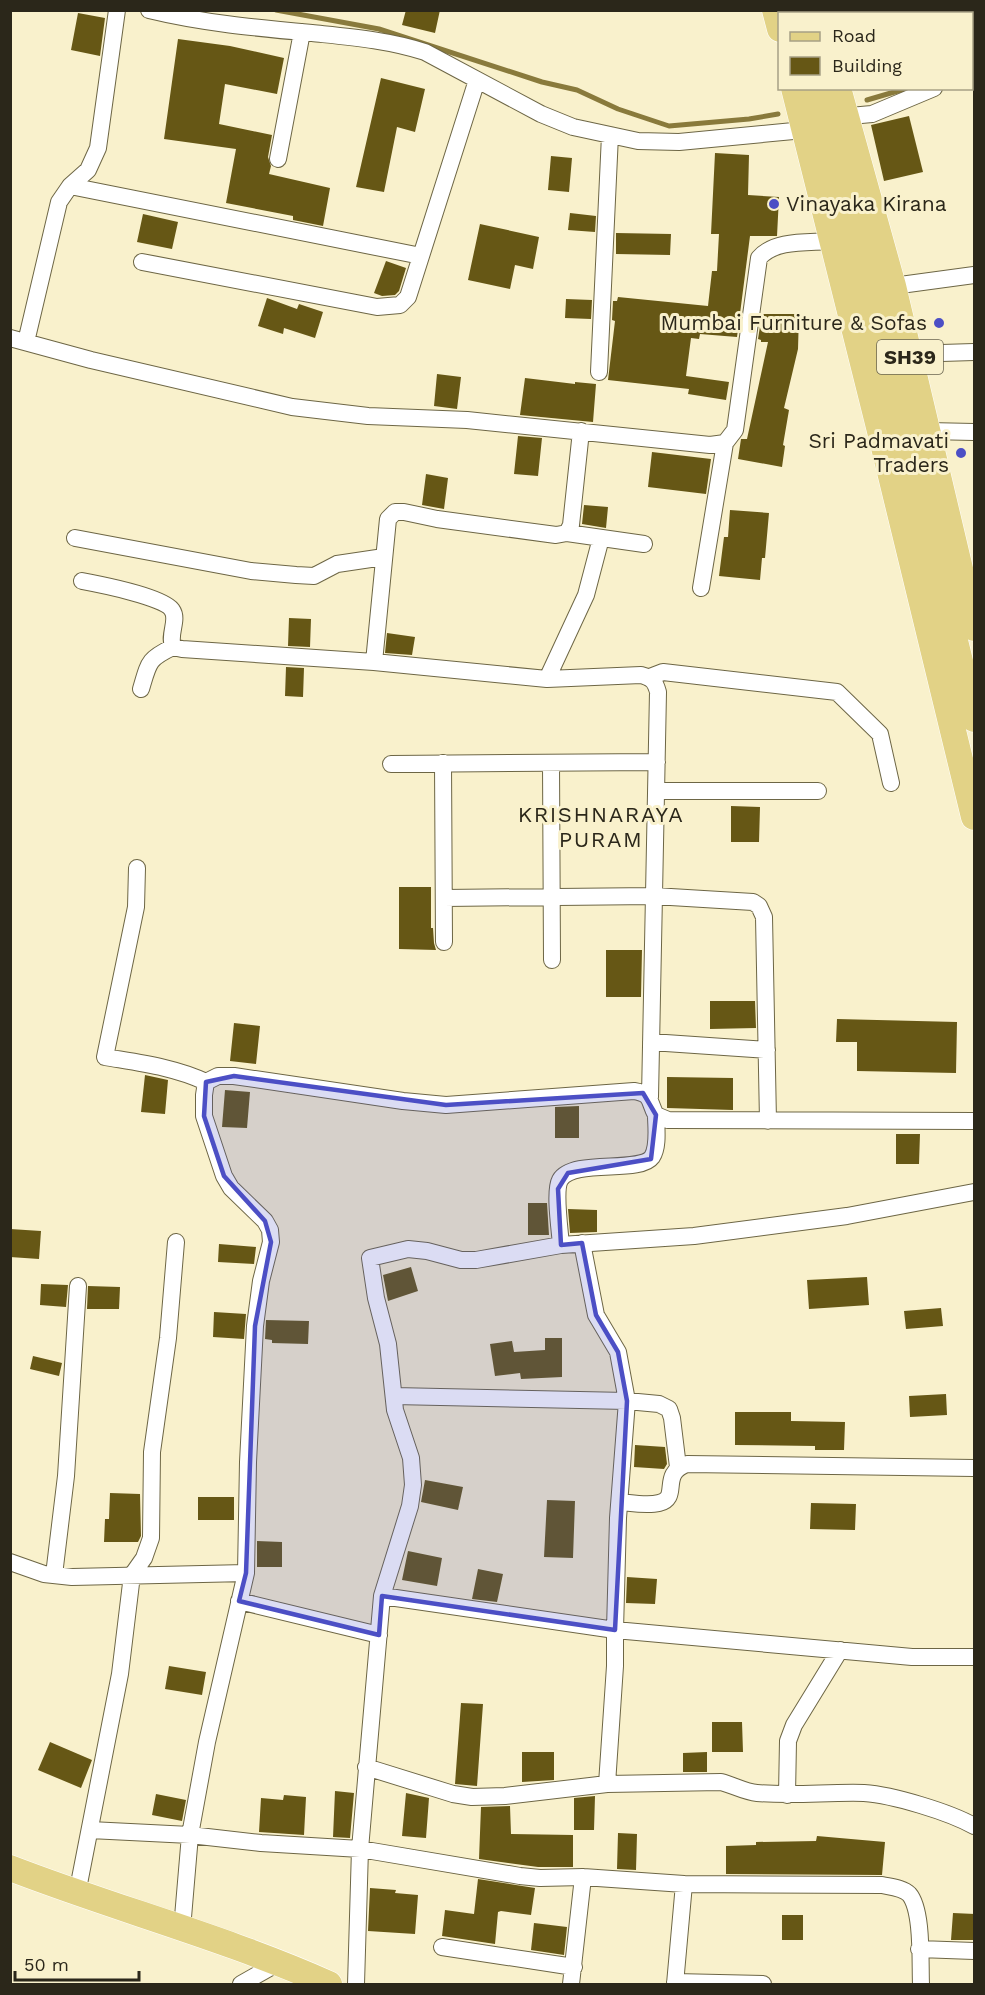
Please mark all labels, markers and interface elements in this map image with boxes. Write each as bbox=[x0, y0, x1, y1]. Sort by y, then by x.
legend bbox=[778, 12, 973, 90]
text: Road bbox=[832, 25, 876, 46]
text: Building bbox=[832, 55, 902, 76]
place label: Vinayaka Kirana bbox=[786, 191, 947, 216]
marker: Vinayaka Kirana bbox=[767, 197, 781, 211]
place label: Mumbai Furniture & Sofas bbox=[660, 310, 927, 335]
marker: Mumbai Furniture & Sofas bbox=[932, 316, 946, 330]
road number: SH39 bbox=[877, 340, 943, 374]
place label: Sri Padmavati Traders bbox=[808, 428, 949, 477]
marker: Sri Padmavati Traders bbox=[954, 446, 968, 460]
district label: KRISHNARAYA PURAM bbox=[518, 802, 684, 852]
scale bar bbox=[15, 1944, 140, 1982]
text: 50 m bbox=[24, 1954, 69, 1975]

